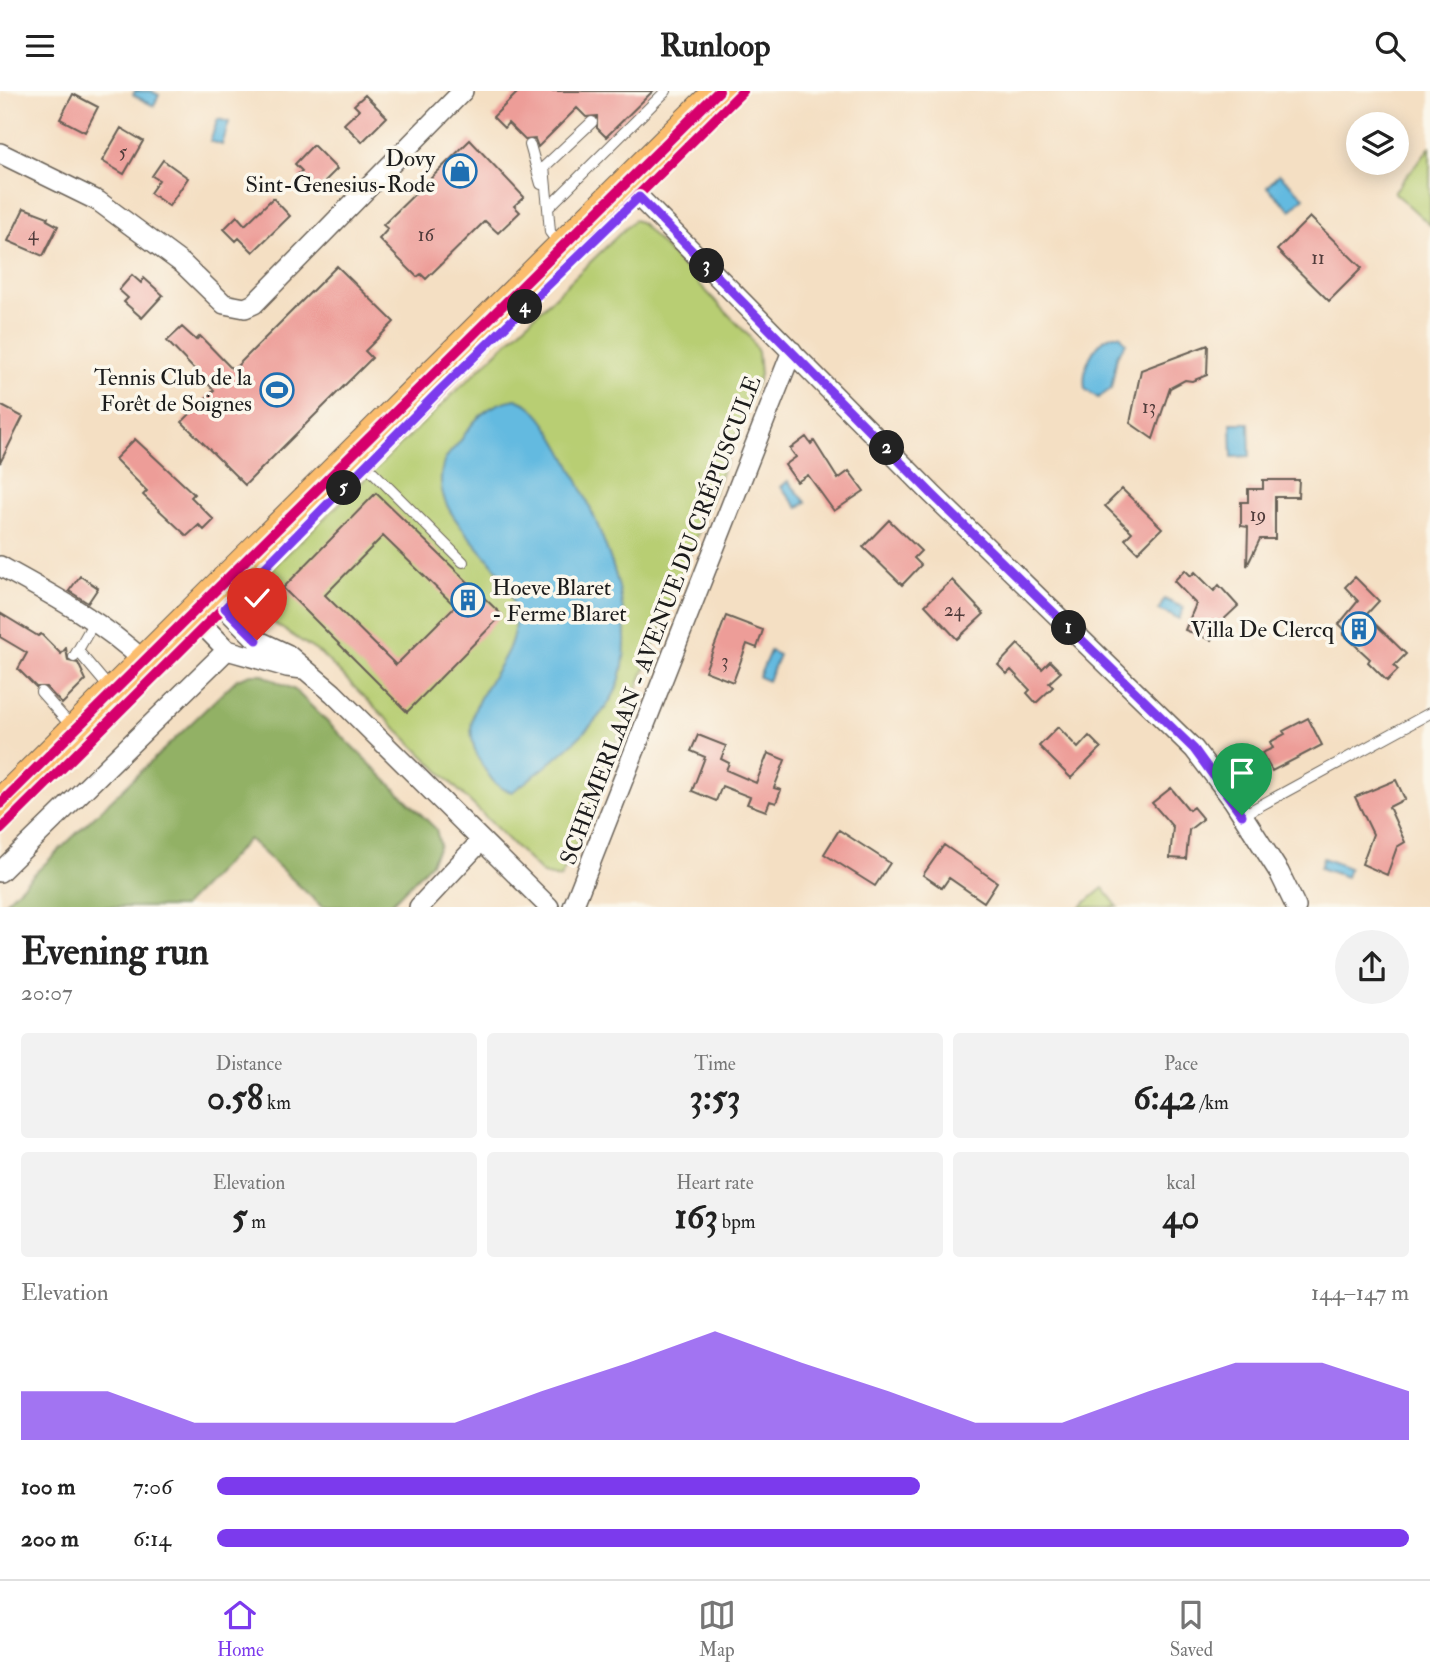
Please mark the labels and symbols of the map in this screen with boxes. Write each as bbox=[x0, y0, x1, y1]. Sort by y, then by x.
house number: 5 bbox=[119, 140, 128, 164]
place label: Dovy Sint-Genesius-Rode bbox=[245, 144, 436, 199]
shop icon: Dovy Sint-Genesius-Rode bbox=[441, 152, 479, 190]
house number: 4 bbox=[28, 222, 39, 246]
house number: 16 bbox=[418, 223, 436, 247]
house number: 11 bbox=[1311, 246, 1325, 270]
pin: 3 bbox=[690, 249, 724, 283]
pin: 4 bbox=[508, 289, 542, 325]
place label: Tennis Club de la Forêt de Soignes bbox=[94, 363, 253, 418]
sports icon: Tennis Club de la Forêt de Soignes bbox=[258, 371, 296, 409]
street label: SCHEMERLAAN - AVENUE DU CRÉPUSCULE bbox=[554, 372, 767, 869]
house number: 13 bbox=[1142, 395, 1156, 419]
pin: 2 bbox=[870, 431, 904, 465]
pin: 5 bbox=[326, 471, 362, 505]
house number: 19 bbox=[1250, 503, 1266, 527]
pin bbox=[227, 568, 287, 640]
place label: Hoeve Blaret - Ferme Blaret bbox=[492, 573, 627, 628]
building icon: Hoeve Blaret - Ferme Blaret bbox=[449, 581, 487, 619]
house number: 24 bbox=[944, 598, 965, 622]
building icon: Villa De Clercq bbox=[1340, 610, 1378, 648]
pin: 1 bbox=[1052, 611, 1086, 645]
place label: Villa De Clercq bbox=[1190, 615, 1334, 644]
house number: 3 bbox=[721, 649, 729, 673]
pin bbox=[1212, 743, 1272, 815]

